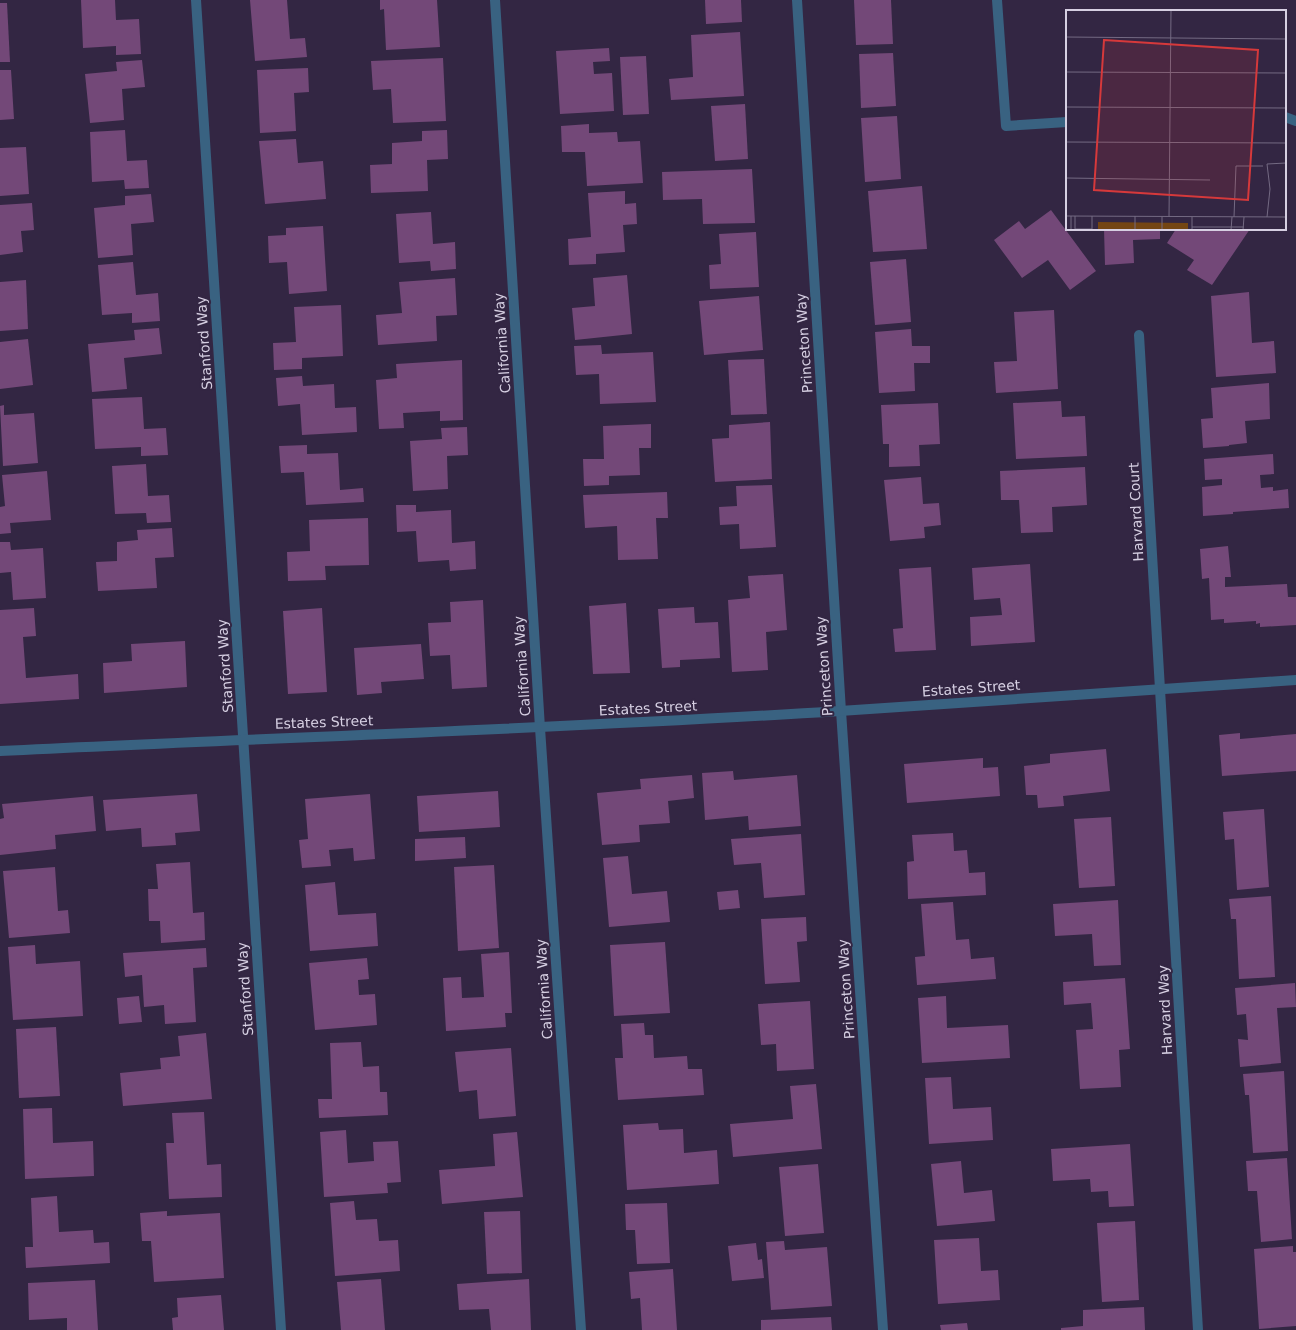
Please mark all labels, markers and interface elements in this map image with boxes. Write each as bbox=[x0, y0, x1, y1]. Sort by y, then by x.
inset map bbox=[1066, 10, 1286, 230]
street label: California Way bbox=[491, 292, 513, 394]
street label: Princeton Way bbox=[793, 292, 815, 394]
street label: Stanford Way bbox=[193, 296, 215, 390]
street label: Harvard Court bbox=[1125, 462, 1147, 562]
street label: California Way bbox=[511, 615, 533, 717]
street label: Princeton Way bbox=[813, 615, 835, 717]
street label: Stanford Way bbox=[214, 619, 236, 713]
street label: Estates Street bbox=[921, 677, 1021, 699]
street label: Estates Street bbox=[598, 697, 698, 719]
street label: Estates Street bbox=[274, 712, 374, 732]
street label: California Way bbox=[533, 938, 555, 1040]
street label: Princeton Way bbox=[835, 938, 857, 1040]
street label: Stanford Way bbox=[234, 942, 256, 1036]
street label: Harvard Way bbox=[1155, 964, 1175, 1056]

